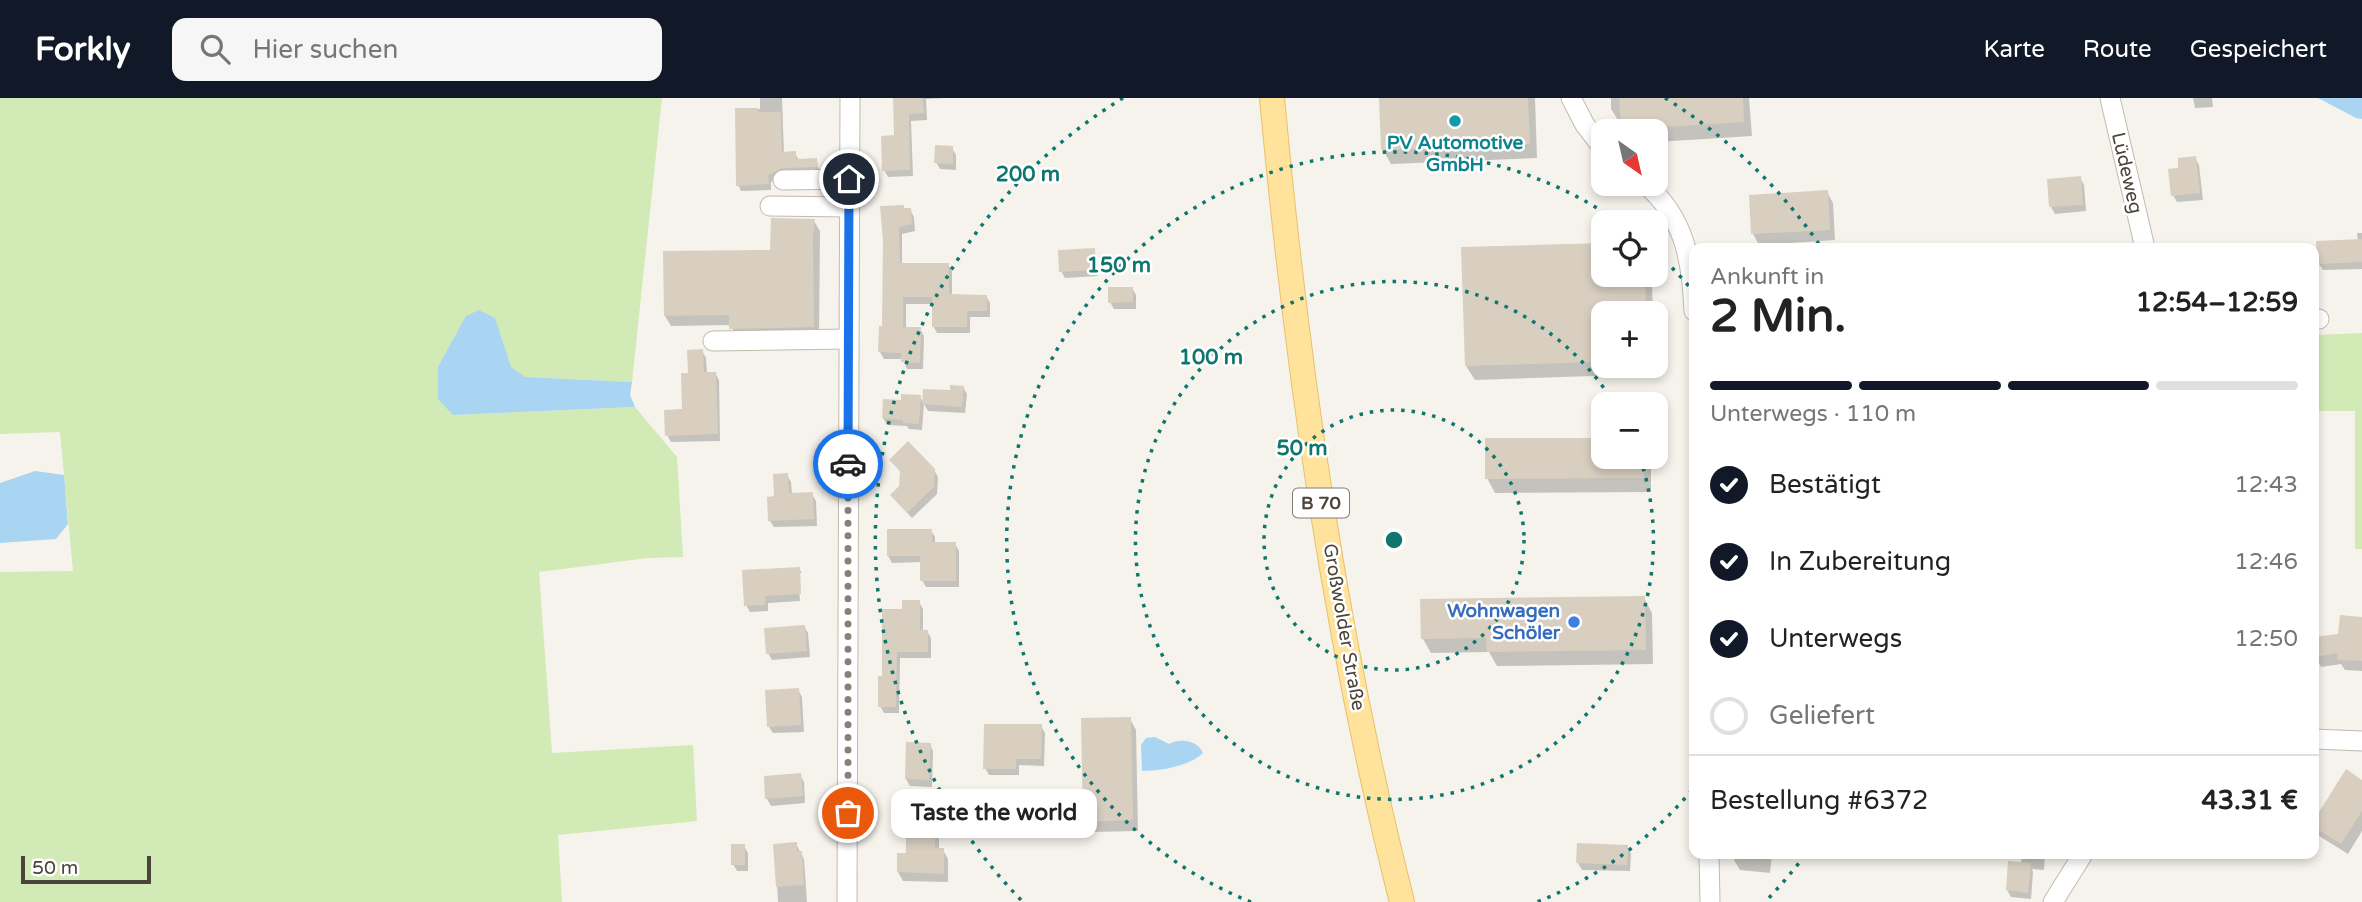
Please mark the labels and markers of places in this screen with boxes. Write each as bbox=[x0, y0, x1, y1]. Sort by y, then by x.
marker: PV Automotive GmbH bbox=[1447, 113, 1463, 129]
place label: PV Automotive GmbH bbox=[1387, 132, 1524, 176]
pin bbox=[819, 149, 879, 209]
centre of rings bbox=[1382, 528, 1406, 552]
place label: Wohnwagen Schöler bbox=[1447, 600, 1561, 644]
marker: Wohnwagen Schöler bbox=[1566, 614, 1582, 630]
pin bbox=[818, 783, 878, 843]
callout: Taste the world bbox=[890, 788, 1096, 838]

